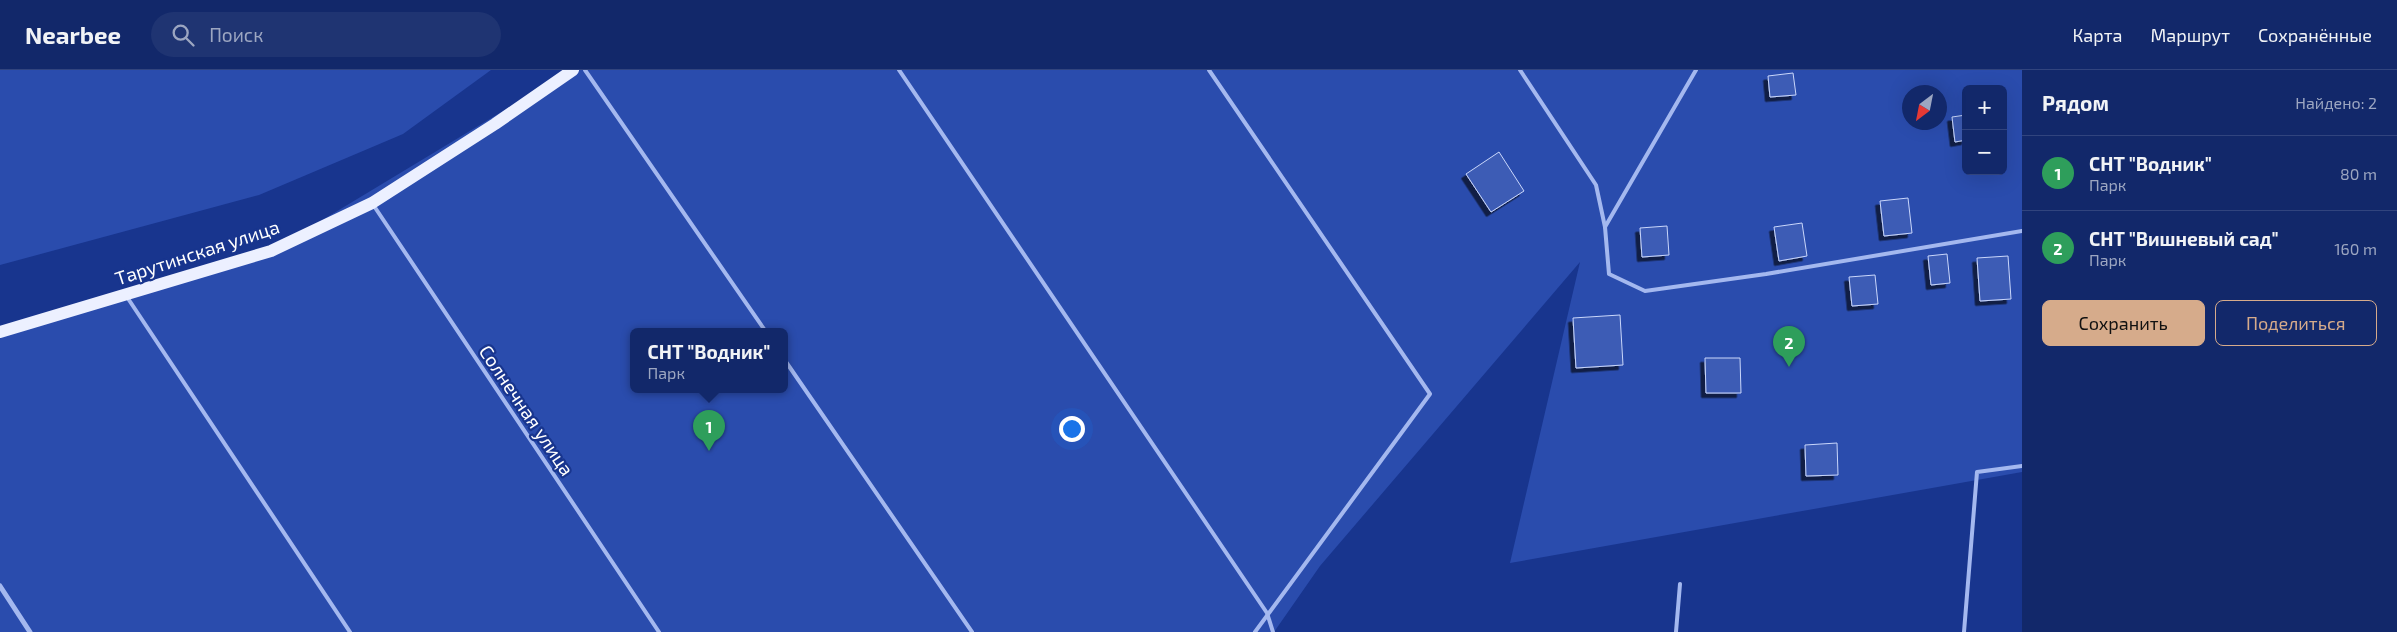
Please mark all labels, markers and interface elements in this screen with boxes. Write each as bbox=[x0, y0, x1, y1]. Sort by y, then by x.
search box bbox=[151, 12, 501, 57]
text: Nearbee bbox=[25, 20, 121, 49]
icon: search bbox=[169, 21, 197, 49]
text: Поиск bbox=[209, 23, 263, 46]
text: Карта bbox=[2072, 24, 2122, 46]
text: Маршрут bbox=[2150, 24, 2230, 46]
text: Сохранённые bbox=[2258, 24, 2372, 46]
north arrow bbox=[1902, 85, 1947, 130]
map controls bbox=[1962, 85, 2007, 175]
button: + bbox=[1962, 85, 2007, 130]
text: Рядом bbox=[2042, 90, 2109, 115]
text: Найдено: 2 bbox=[2295, 93, 2377, 112]
button: − bbox=[1962, 130, 2007, 175]
text: СНТ "Водник" bbox=[2089, 152, 2212, 175]
text: 1 bbox=[2055, 164, 2061, 183]
text: 80 m bbox=[2340, 164, 2377, 183]
text: Парк bbox=[2089, 175, 2126, 194]
street label: Тарутинская улица bbox=[112, 215, 283, 290]
text: СНТ "Вишневый сад" bbox=[2089, 227, 2279, 250]
text: 2 bbox=[2053, 239, 2063, 258]
text: 160 m bbox=[2334, 239, 2377, 258]
text: Парк bbox=[2089, 250, 2126, 269]
button: Сохранить bbox=[2042, 300, 2205, 346]
button: Поделиться bbox=[2215, 300, 2377, 346]
pin: 2 bbox=[1773, 326, 1805, 367]
popup bbox=[630, 328, 788, 393]
street label: Солнечная улица bbox=[474, 340, 579, 480]
text: СНТ "Водник" bbox=[648, 340, 770, 363]
text: Парк bbox=[648, 363, 685, 382]
pin: 1 bbox=[693, 410, 725, 451]
your location bbox=[1059, 416, 1085, 442]

